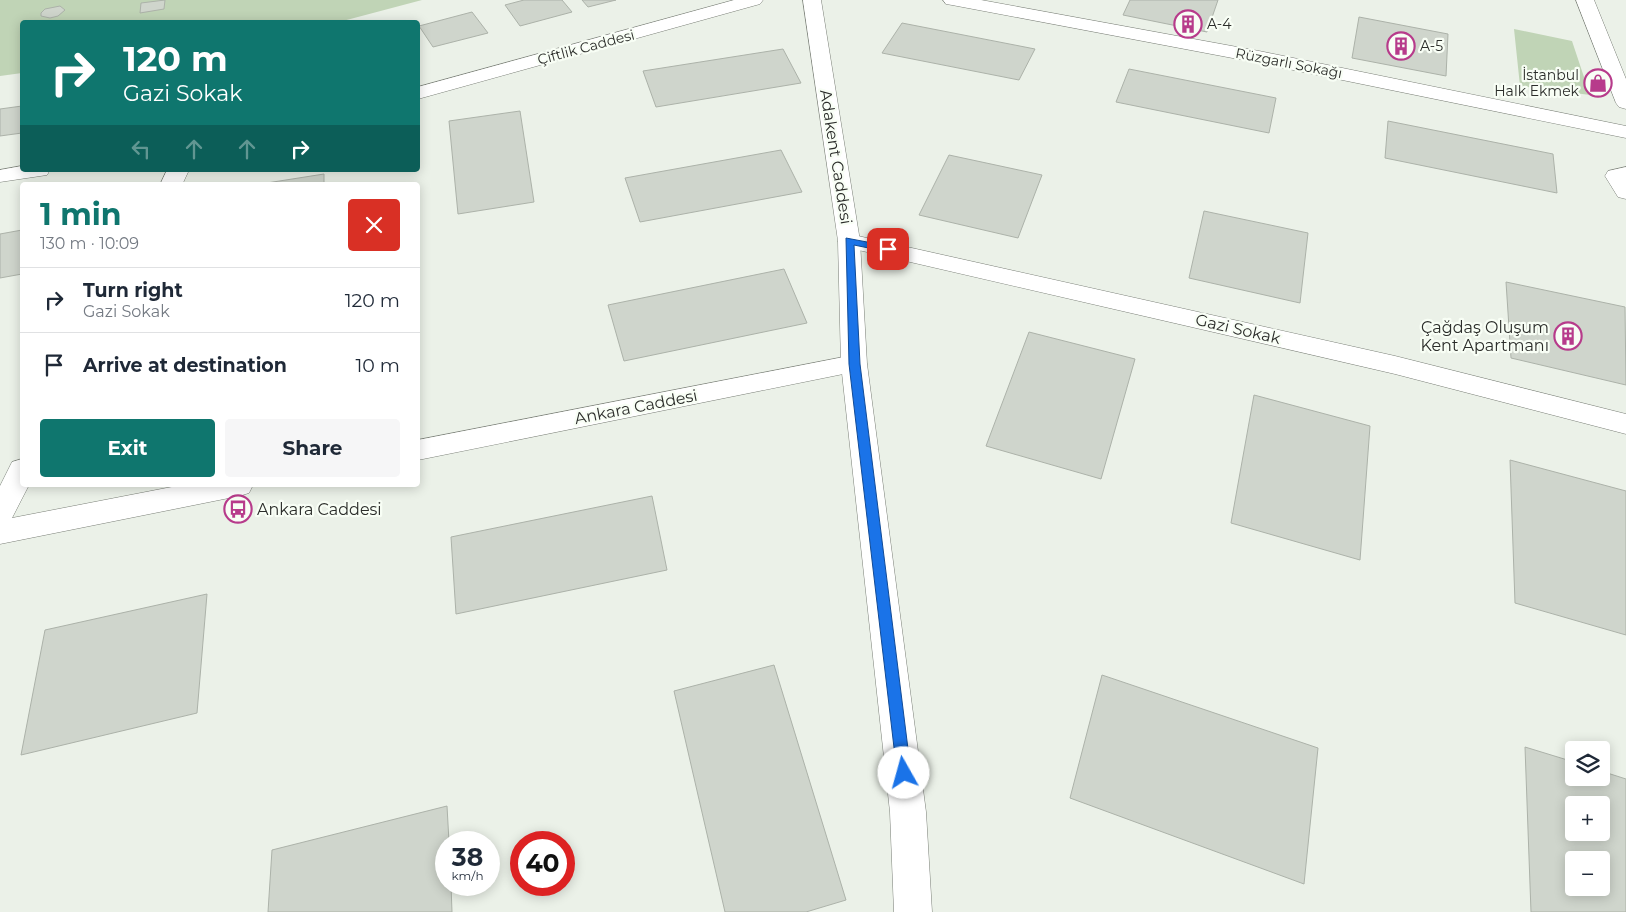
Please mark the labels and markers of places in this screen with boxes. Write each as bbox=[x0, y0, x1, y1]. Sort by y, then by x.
building icon: A-4 bbox=[1173, 9, 1203, 39]
place label: A-4 bbox=[1207, 15, 1232, 33]
building icon: A-5 bbox=[1386, 31, 1416, 61]
place label: A-5 bbox=[1420, 37, 1443, 55]
place label: İstanbul Halk Ekmek bbox=[1494, 66, 1580, 100]
shop icon: İstanbul Halk Ekmek bbox=[1583, 68, 1613, 98]
pin bbox=[867, 228, 909, 270]
place label: Çağdaş Oluşum Kent Apartmanı bbox=[1420, 318, 1549, 355]
building icon: Çağdaş Oluşum Kent Apartmanı bbox=[1553, 321, 1583, 351]
bus stop icon: Ankara Caddesi bbox=[223, 494, 253, 524]
place label: Ankara Caddesi bbox=[257, 500, 382, 519]

